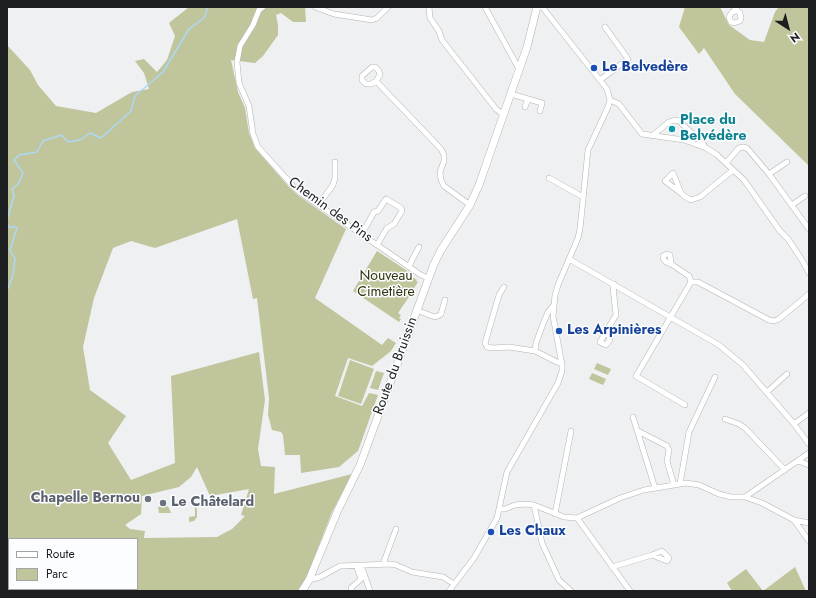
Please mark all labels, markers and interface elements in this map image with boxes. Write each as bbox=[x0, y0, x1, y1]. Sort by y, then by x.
north arrow bbox=[768, 8, 808, 48]
text: N bbox=[787, 29, 803, 47]
place label: Le Belvedère bbox=[602, 60, 688, 76]
marker: Le Belvedère bbox=[589, 63, 599, 73]
place label: Place du Belvédère bbox=[680, 113, 747, 146]
marker: Place du Belvédère bbox=[667, 124, 677, 134]
street label: Chemin des Pins bbox=[285, 174, 375, 246]
park label: Nouveau Cimetière bbox=[357, 269, 415, 302]
street label: Route du Bruissin bbox=[370, 315, 422, 417]
place label: Les Arpinières bbox=[567, 323, 661, 339]
marker: Les Arpinières bbox=[554, 326, 564, 336]
place label: Chapelle Bernou bbox=[31, 491, 140, 507]
marker: Chapelle Bernou bbox=[143, 494, 153, 504]
place label: Le Châtelard bbox=[171, 495, 254, 511]
marker: Le Châtelard bbox=[158, 498, 168, 508]
place label: Les Chaux bbox=[499, 524, 566, 540]
marker: Les Chaux bbox=[486, 527, 496, 537]
legend bbox=[8, 538, 138, 590]
text: Route bbox=[46, 545, 75, 563]
text: Parc bbox=[46, 565, 68, 583]

